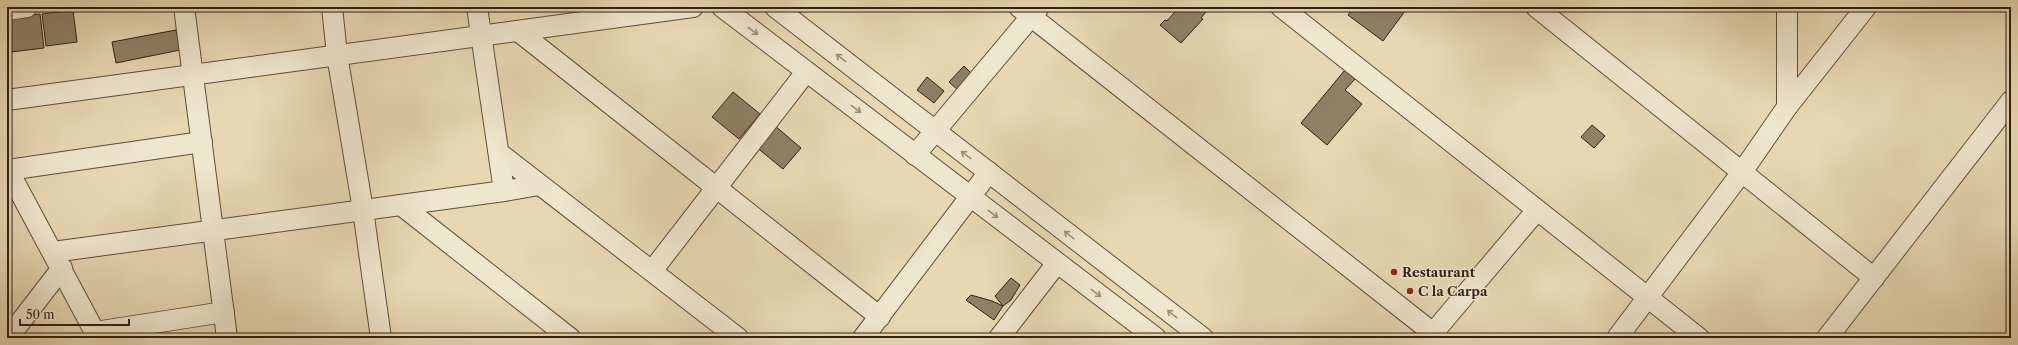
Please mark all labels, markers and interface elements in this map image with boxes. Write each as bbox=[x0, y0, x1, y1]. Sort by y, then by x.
one-way arrow bbox=[747, 26, 758, 35]
one-way arrow bbox=[836, 54, 847, 63]
one-way arrow bbox=[850, 105, 861, 114]
one-way arrow bbox=[961, 151, 972, 159]
one-way arrow bbox=[987, 209, 998, 218]
one-way arrow bbox=[1064, 230, 1075, 239]
place label: Restaurant bbox=[1402, 264, 1476, 280]
marker: Restaurant bbox=[1389, 267, 1399, 277]
place label: C la Carpa bbox=[1418, 283, 1488, 299]
marker: C la Carpa bbox=[1405, 286, 1415, 296]
one-way arrow bbox=[1091, 288, 1102, 297]
scale bar bbox=[20, 301, 129, 327]
text: 50 m bbox=[26, 307, 55, 322]
one-way arrow bbox=[1167, 310, 1178, 318]

